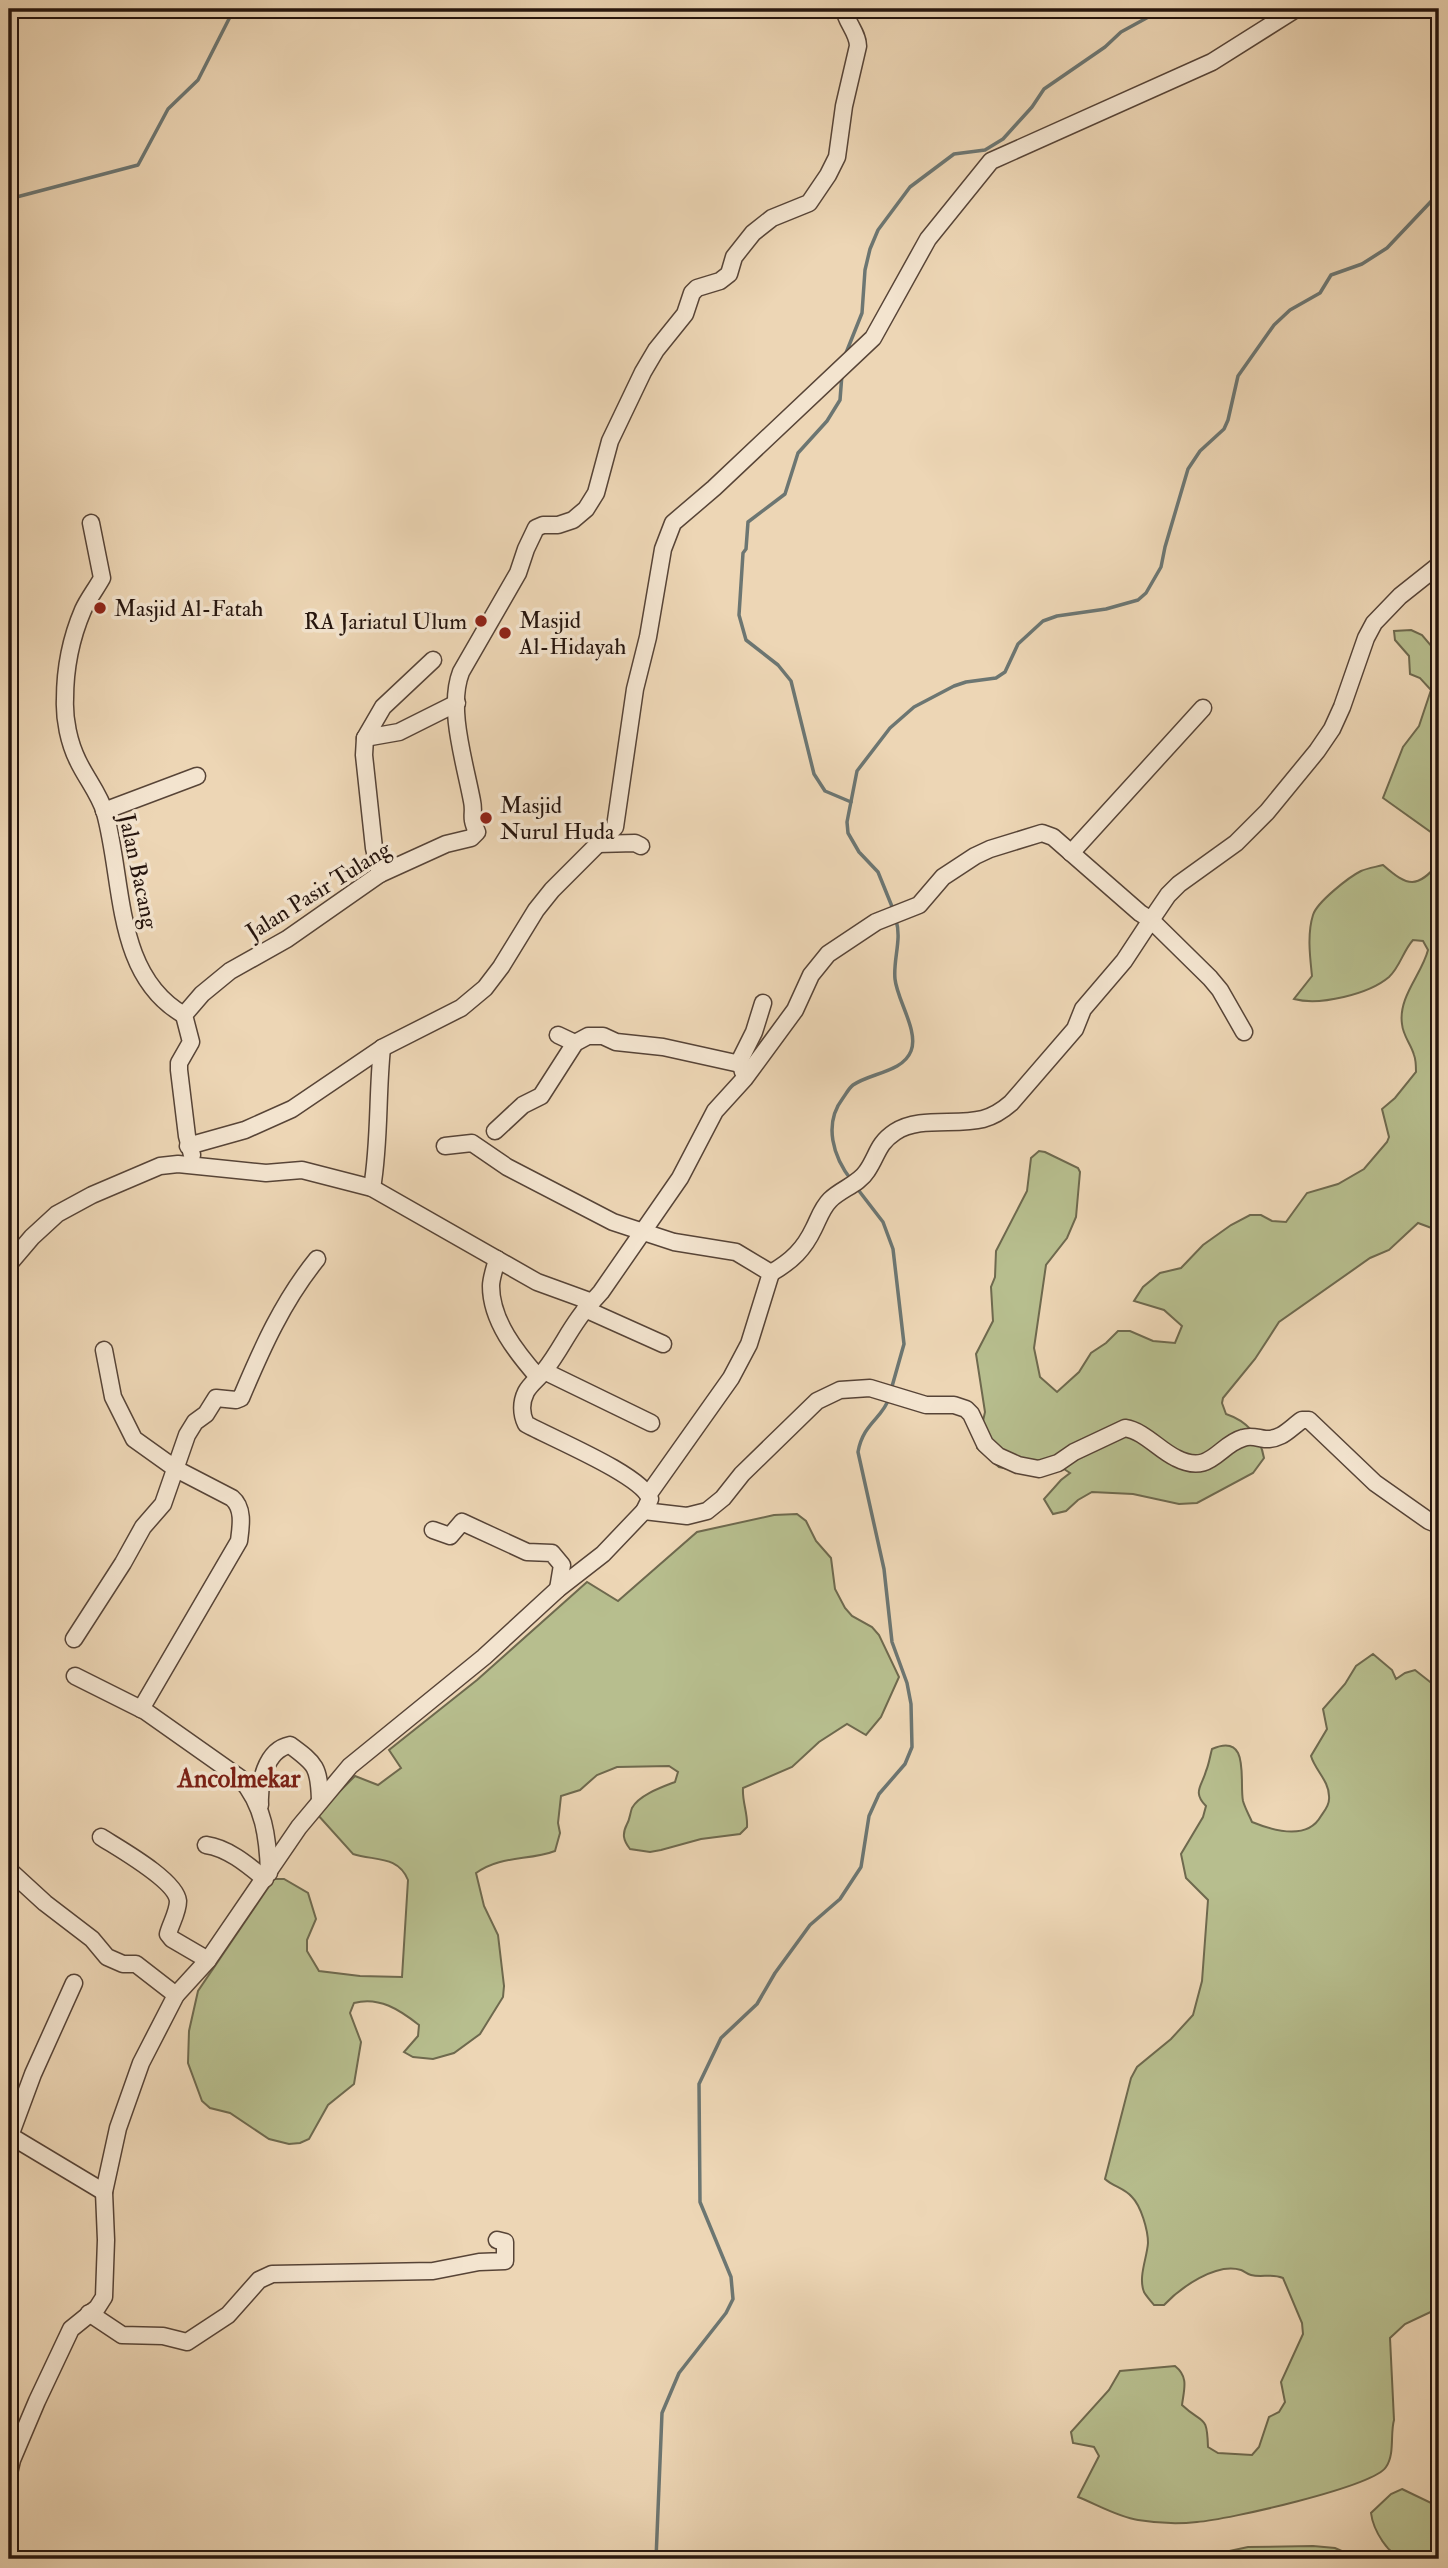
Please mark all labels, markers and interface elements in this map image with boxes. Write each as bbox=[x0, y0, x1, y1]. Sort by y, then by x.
place label: Masjid Al-Fatah bbox=[114, 594, 263, 623]
marker: Masjid Al-Fatah bbox=[92, 600, 108, 616]
place label: Masjid Al-Hidayah bbox=[518, 606, 626, 661]
place label: RA Jariatul Ulum bbox=[304, 607, 467, 636]
marker: RA Jariatul Ulum bbox=[473, 613, 489, 629]
marker: Masjid Al-Hidayah bbox=[497, 625, 513, 641]
place label: Masjid Nurul Huda bbox=[500, 791, 615, 846]
street label: Jalan Bacang bbox=[112, 810, 165, 932]
marker: Masjid Nurul Huda bbox=[478, 810, 494, 826]
street label: Jalan Pasir Tulang bbox=[240, 834, 397, 947]
district label: Ancolmekar bbox=[177, 1763, 301, 1795]

